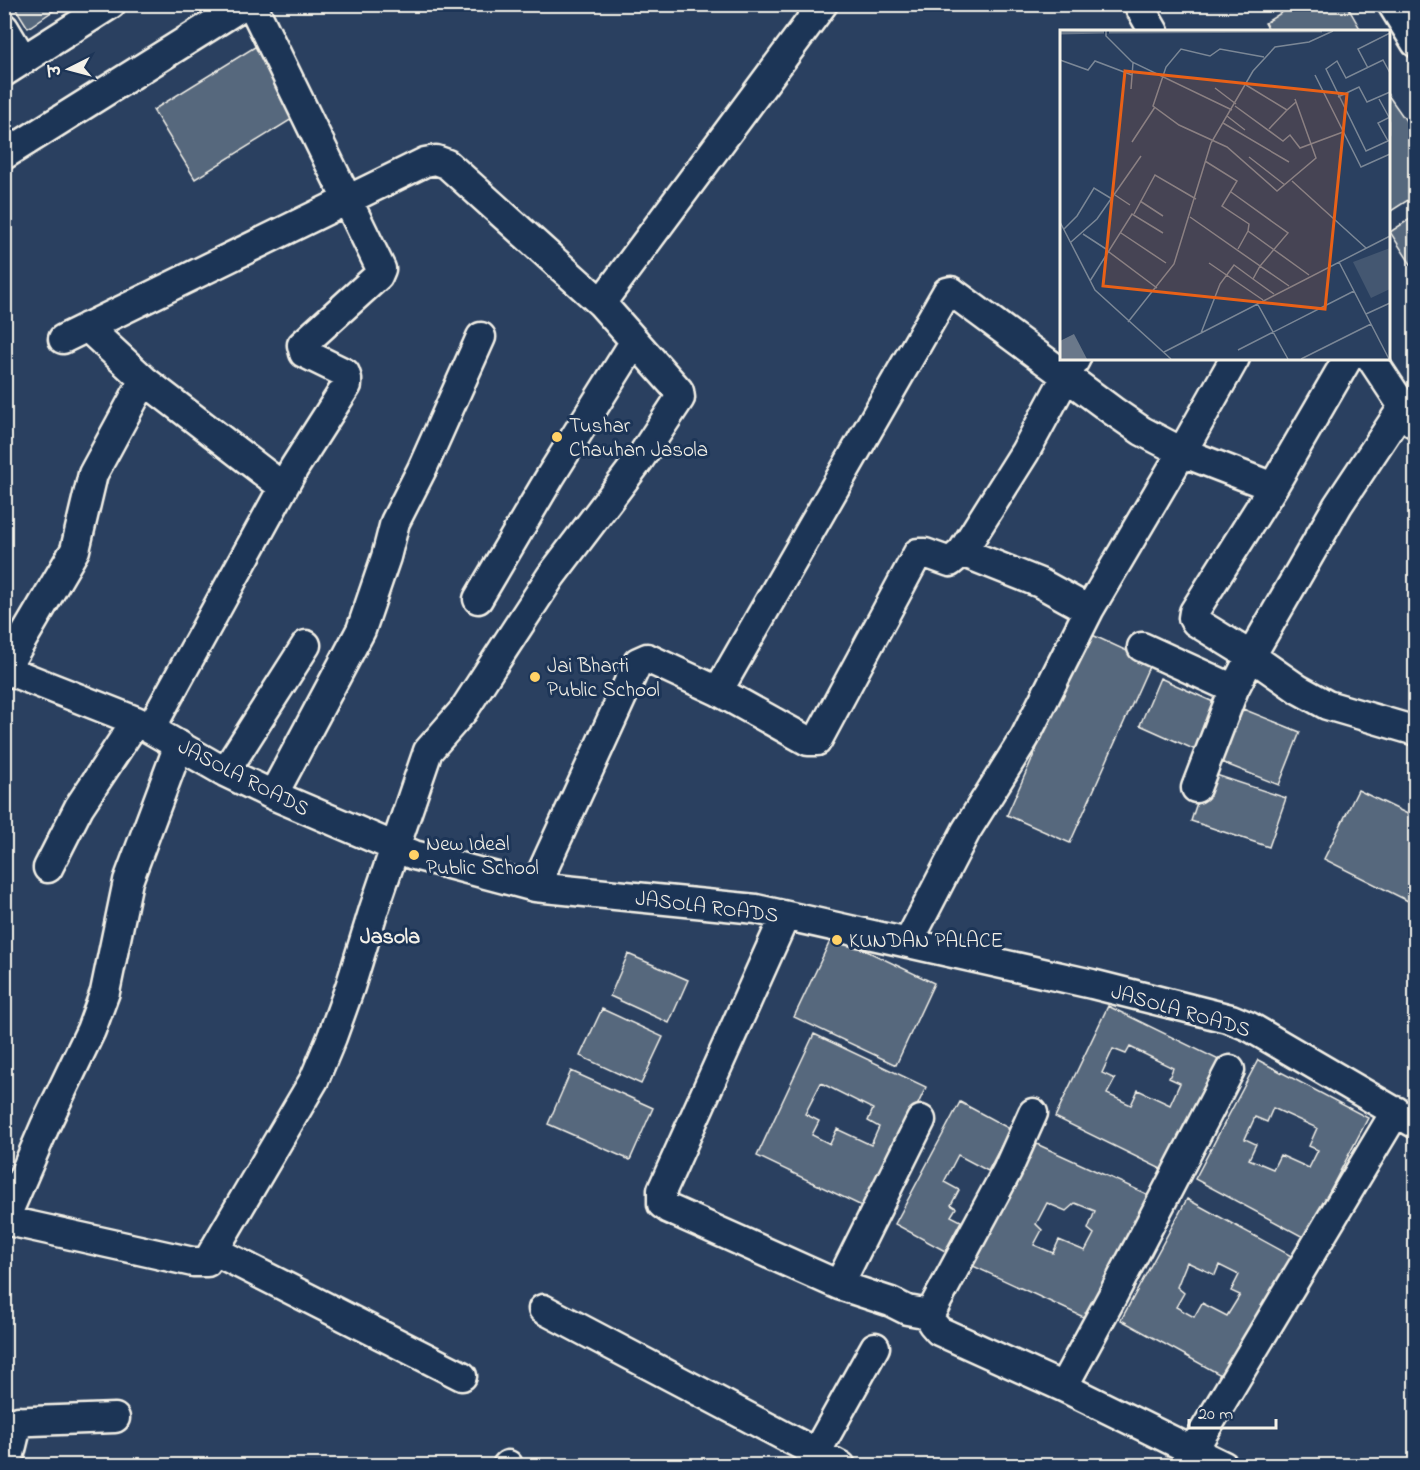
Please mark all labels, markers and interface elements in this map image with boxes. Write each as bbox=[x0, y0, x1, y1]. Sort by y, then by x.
inset map bbox=[1060, 30, 1390, 360]
north arrow bbox=[39, 39, 99, 99]
text: उ bbox=[43, 62, 69, 79]
place label: Tushar Chauhan Jasola bbox=[569, 412, 708, 466]
marker: Tushar Chauhan Jasola bbox=[550, 430, 564, 444]
place label: Jai Bharti Public School bbox=[547, 652, 660, 706]
marker: Jai Bharti Public School bbox=[528, 670, 542, 684]
street label: JASOLA ROADS bbox=[172, 733, 314, 825]
place label: New Ideal Public School bbox=[426, 830, 539, 884]
marker: New Ideal Public School bbox=[407, 848, 421, 862]
street label: JASOLA ROADS bbox=[634, 884, 780, 932]
district label: Jasola bbox=[360, 922, 420, 954]
place label: KUNDAN PALACE bbox=[849, 927, 1003, 957]
marker: KUNDAN PALACE bbox=[830, 933, 844, 947]
street label: JASOLA ROADS bbox=[1107, 978, 1254, 1046]
scale bar bbox=[1189, 1392, 1276, 1430]
text: 20 m bbox=[1198, 1402, 1233, 1428]

